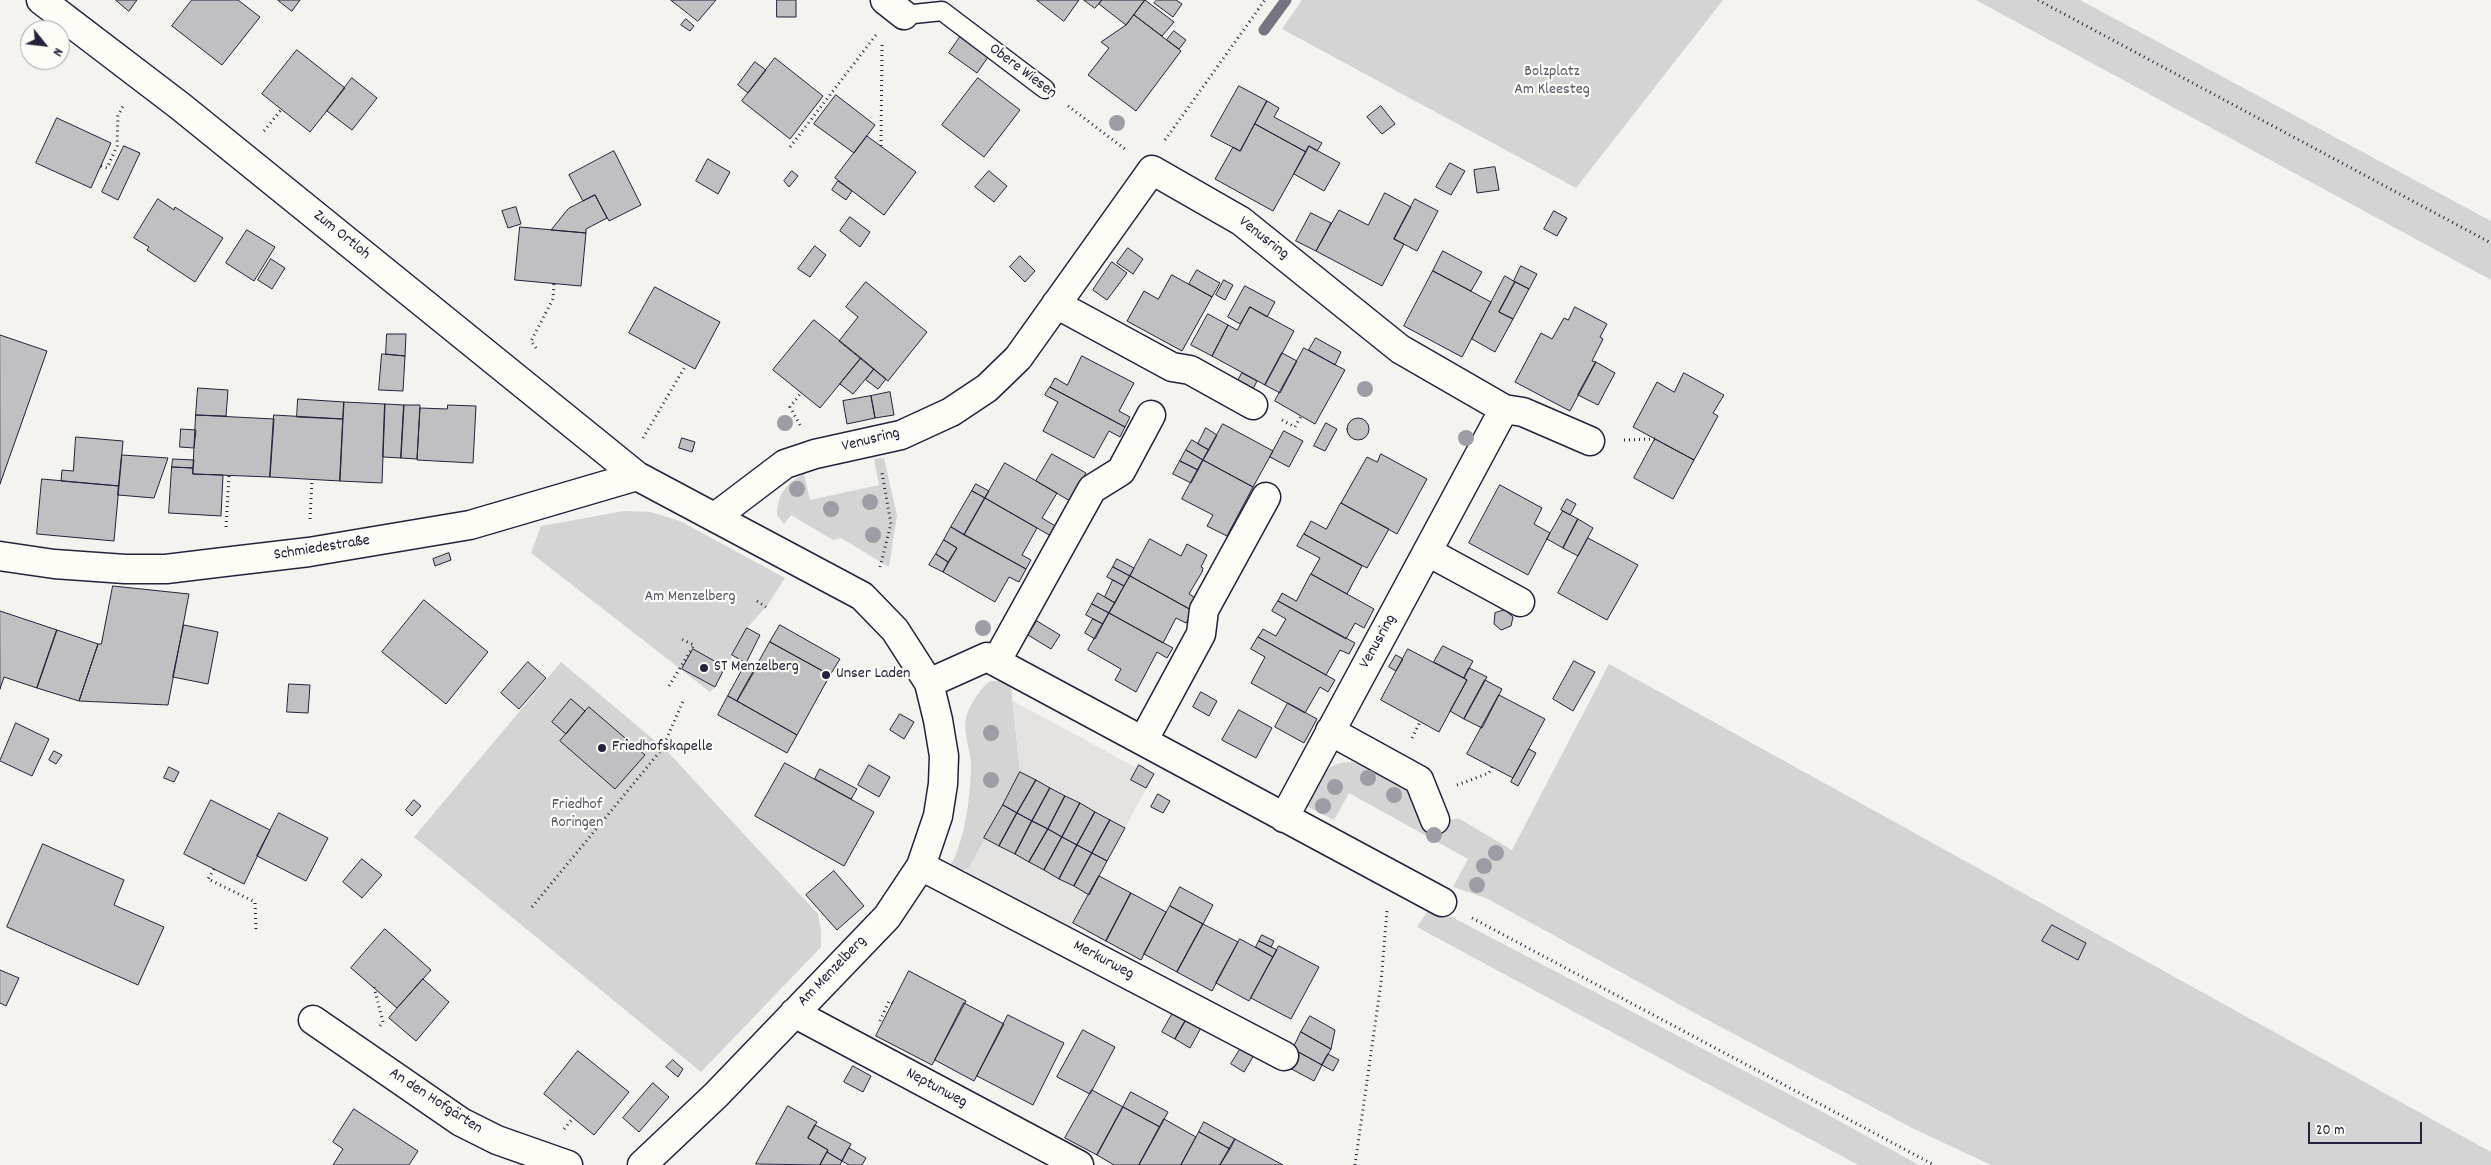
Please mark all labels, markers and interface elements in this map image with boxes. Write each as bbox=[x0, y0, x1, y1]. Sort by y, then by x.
north arrow bbox=[20, 20, 70, 70]
street label: Obere Wiesen bbox=[984, 40, 1060, 104]
text: N bbox=[47, 44, 68, 60]
park label: Bolzplatz Am Kleesteg bbox=[1514, 63, 1590, 101]
street label: Zum Ortloh bbox=[309, 207, 373, 265]
street label: Venusring bbox=[1234, 213, 1292, 265]
street label: Venusring bbox=[840, 425, 902, 457]
street label: Schmiedestraße bbox=[273, 532, 371, 566]
park label: Am Menzelberg bbox=[644, 588, 736, 608]
street label: Venusring bbox=[1356, 612, 1402, 672]
place label: ST Menzelberg bbox=[714, 658, 799, 678]
marker: ST Menzelberg bbox=[698, 662, 710, 674]
place label: Unser Laden bbox=[836, 665, 910, 685]
marker: Unser Laden bbox=[820, 669, 832, 681]
place label: Friedhofskapelle bbox=[612, 738, 712, 758]
marker: Friedhofskapelle bbox=[596, 742, 608, 754]
park label: Friedhof Roringen bbox=[551, 796, 603, 834]
street label: Am Menzelberg bbox=[794, 933, 872, 1011]
street label: Merkurweg bbox=[1069, 937, 1137, 985]
street label: An den Hofgärten bbox=[385, 1065, 485, 1139]
street label: Neptunweg bbox=[902, 1065, 970, 1113]
scale bar bbox=[2311, 1112, 2425, 1144]
text: 20 m bbox=[2316, 1120, 2344, 1142]

